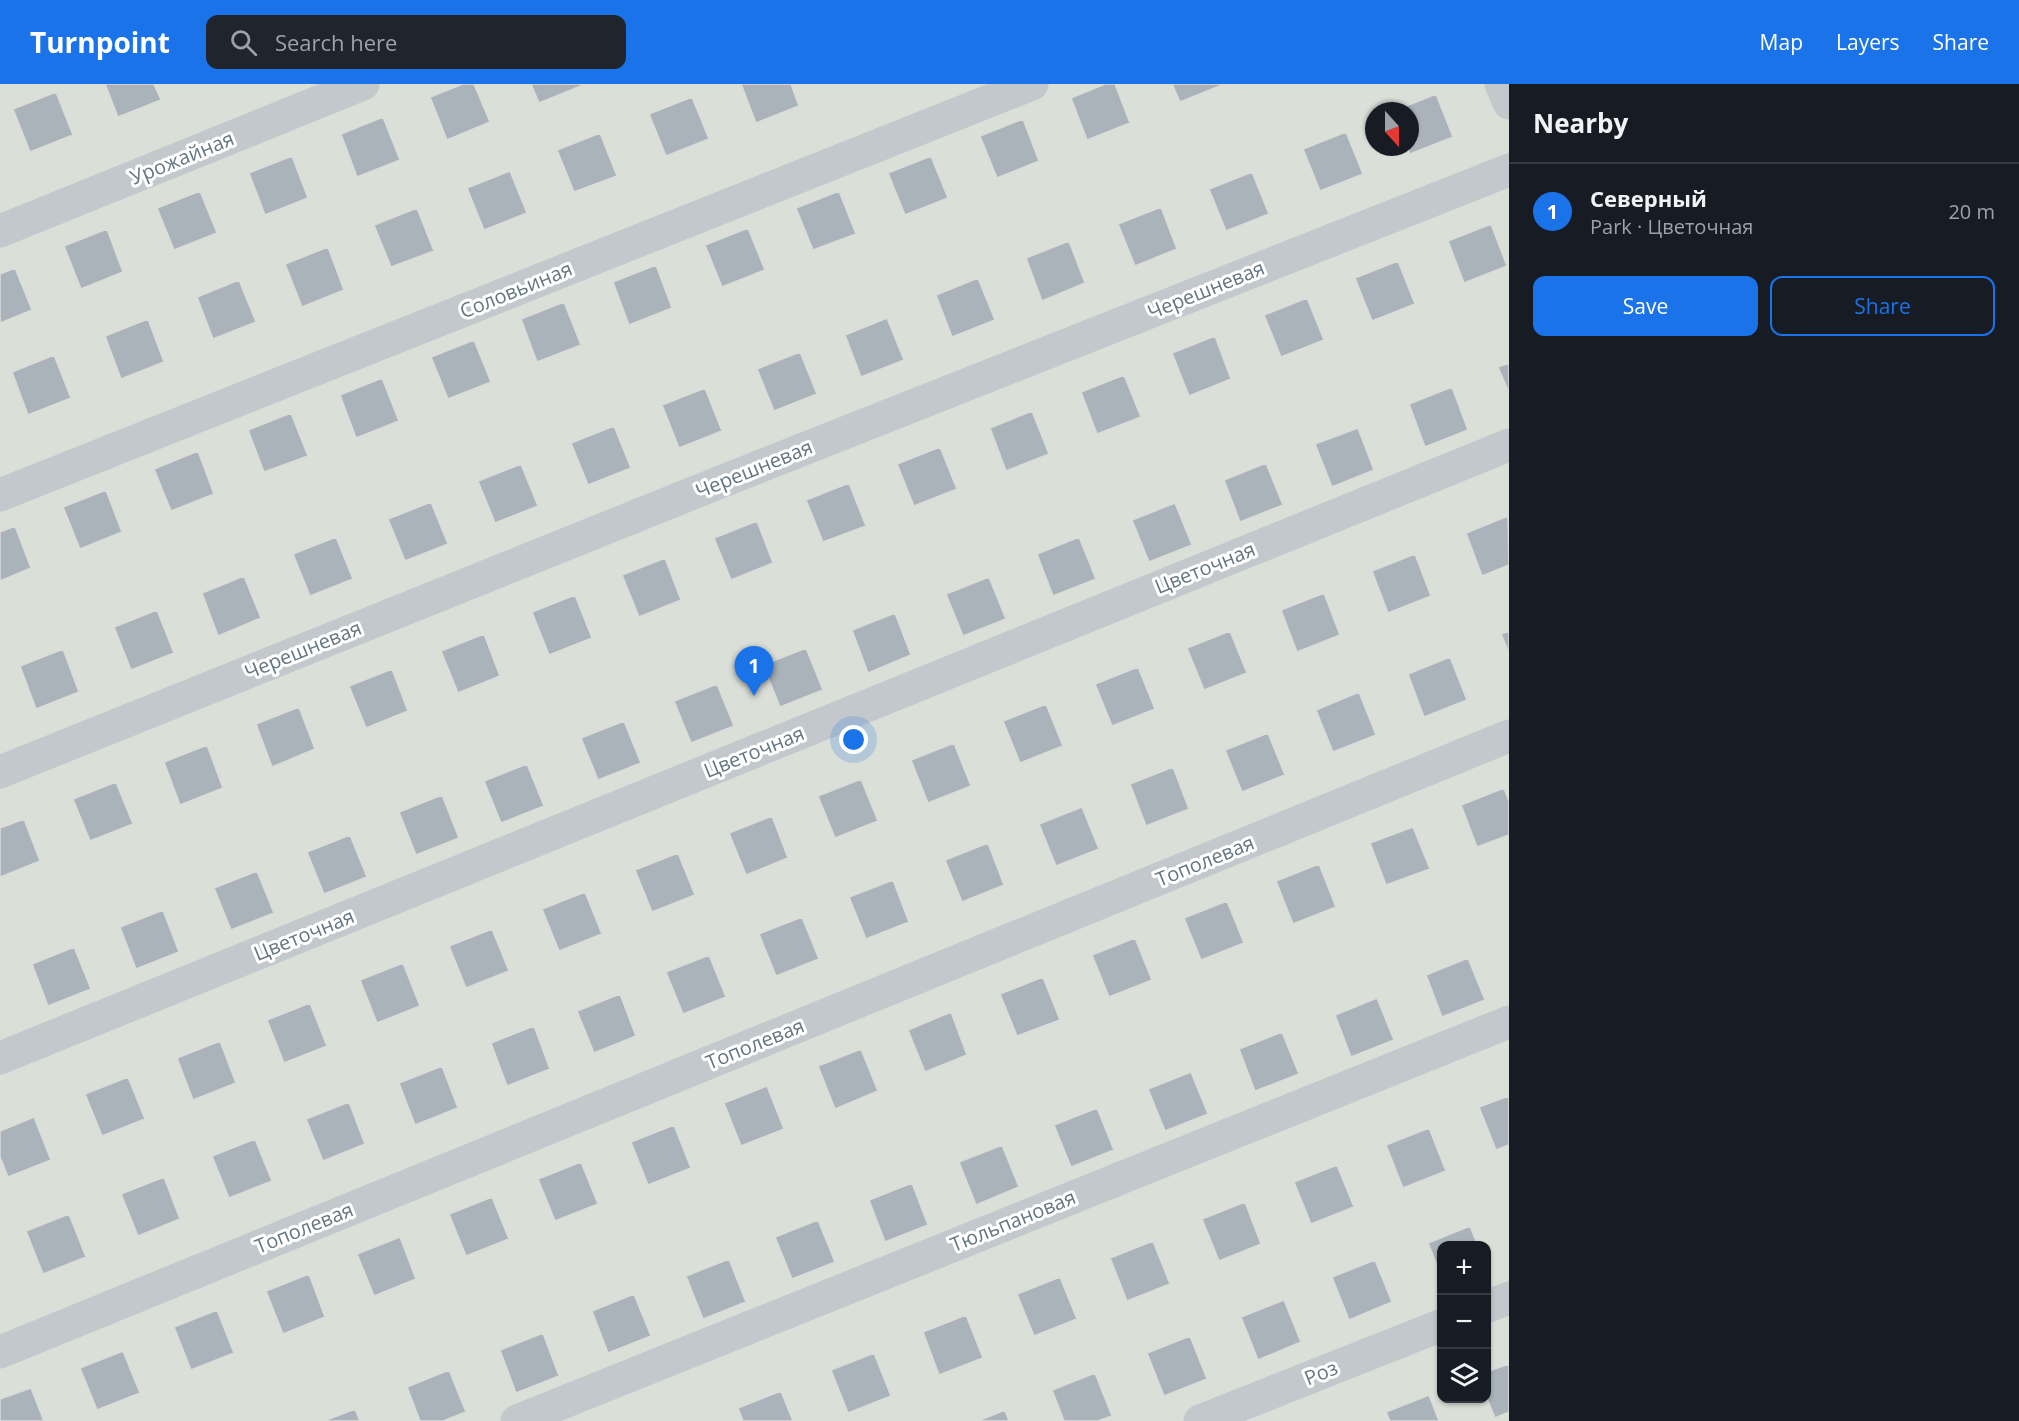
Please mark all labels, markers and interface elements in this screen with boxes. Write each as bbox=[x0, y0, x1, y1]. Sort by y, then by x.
search box bbox=[206, 15, 626, 69]
text: Turnpoint bbox=[30, 23, 170, 61]
icon: search bbox=[227, 26, 260, 59]
text: Search here bbox=[275, 27, 397, 57]
text: Map bbox=[1760, 28, 1803, 56]
text: Layers bbox=[1836, 28, 1900, 56]
text: Share bbox=[1933, 28, 1989, 56]
north arrow bbox=[1365, 102, 1419, 156]
text: Nearby bbox=[1533, 105, 1628, 141]
street label: Урожайная bbox=[126, 124, 238, 191]
text: Северный bbox=[1590, 183, 1707, 213]
text: 1 bbox=[1547, 198, 1558, 225]
text: 20 m bbox=[1948, 198, 1995, 225]
text: Park · Цветочная bbox=[1590, 213, 1753, 240]
street label: Черешневая bbox=[1143, 254, 1268, 325]
street label: Соловьиная bbox=[456, 255, 576, 324]
button: Save bbox=[1533, 276, 1758, 336]
button: Share bbox=[1770, 276, 1995, 336]
street label: Черешневая bbox=[691, 433, 816, 504]
street label: Цветочная bbox=[1151, 535, 1259, 600]
street label: Черешневая bbox=[240, 614, 365, 685]
pin: 1 bbox=[734, 646, 774, 696]
street label: Цветочная bbox=[700, 719, 808, 784]
your location bbox=[839, 725, 868, 754]
street label: Тополевая bbox=[1152, 829, 1258, 893]
street label: Цветочная bbox=[250, 902, 358, 967]
street label: Тополевая bbox=[702, 1012, 808, 1076]
street label: Тюльпановая bbox=[946, 1183, 1079, 1258]
street label: Тополевая bbox=[251, 1196, 357, 1260]
map controls bbox=[1437, 1241, 1491, 1403]
button: + bbox=[1437, 1241, 1491, 1295]
button: − bbox=[1437, 1295, 1491, 1349]
button: layers bbox=[1437, 1349, 1491, 1403]
street label: Роз bbox=[1300, 1354, 1342, 1391]

